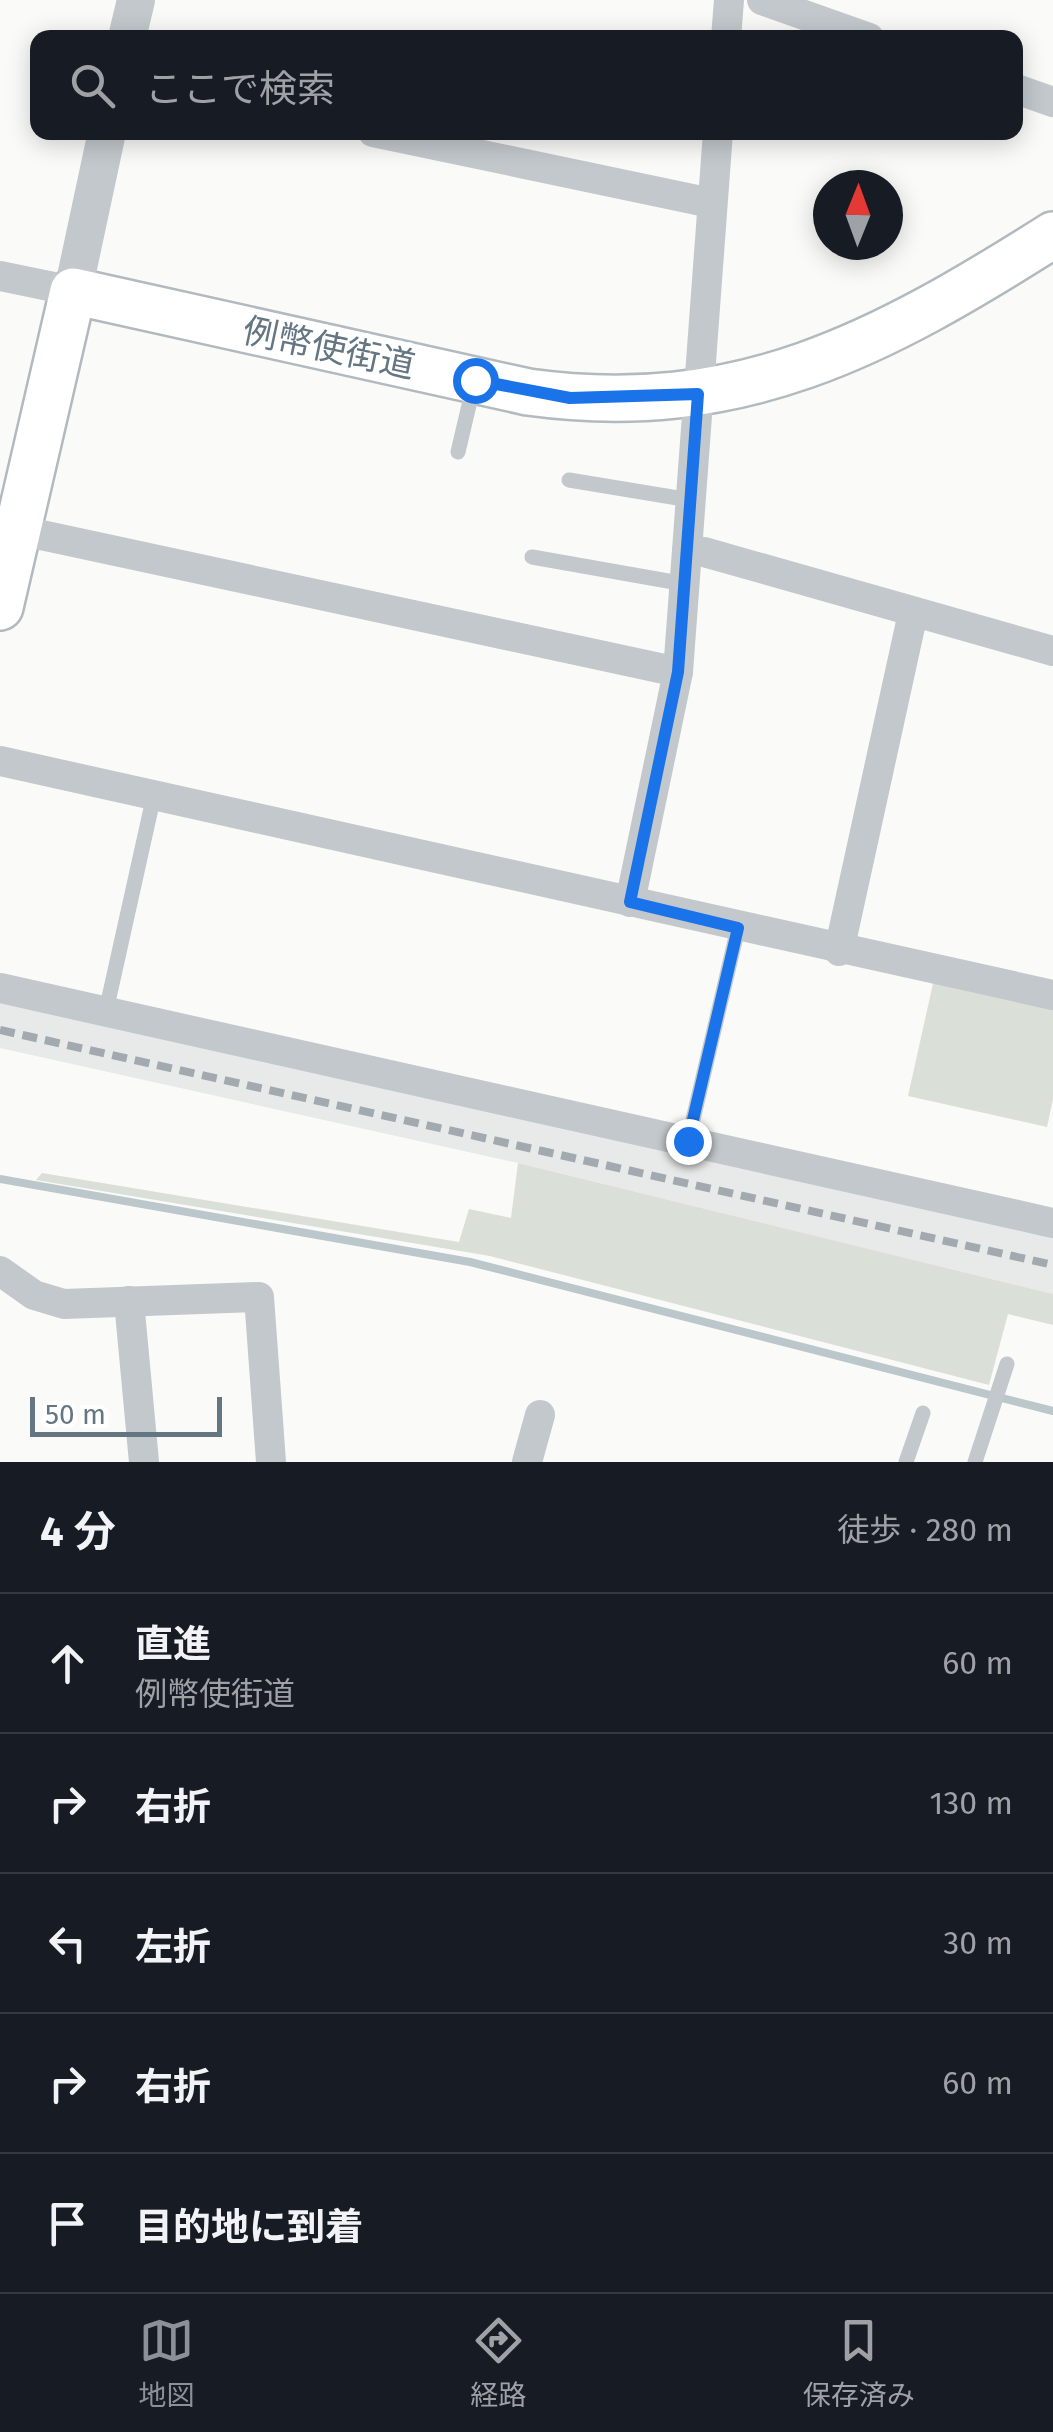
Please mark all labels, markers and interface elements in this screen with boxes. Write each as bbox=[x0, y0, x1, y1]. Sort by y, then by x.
search box bbox=[30, 30, 1023, 140]
icon: search bbox=[65, 58, 120, 113]
text: ここで検索 bbox=[145, 66, 335, 112]
north arrow bbox=[813, 170, 903, 260]
street label: 例幣使街道 bbox=[239, 309, 419, 387]
route start bbox=[453, 358, 499, 404]
route end bbox=[666, 1119, 712, 1165]
scale bar bbox=[30, 1392, 222, 1436]
text: 50 m bbox=[45, 1398, 106, 1431]
text: 4 分 bbox=[40, 1507, 116, 1557]
text: 徒歩 · 280 m bbox=[837, 1511, 1013, 1549]
text: 直進 bbox=[135, 1621, 211, 1667]
icon: ahead bbox=[40, 1636, 95, 1691]
text: 60 m bbox=[942, 1644, 1013, 1682]
text: 例幣使街道 bbox=[135, 1675, 295, 1713]
icon: right bbox=[40, 1776, 95, 1831]
text: 右折 bbox=[135, 1784, 211, 1830]
text: 130 m bbox=[929, 1784, 1013, 1822]
icon: left bbox=[40, 1916, 95, 1971]
text: 左折 bbox=[135, 1924, 211, 1970]
text: 30 m bbox=[943, 1924, 1013, 1962]
icon: right bbox=[40, 2056, 95, 2111]
text: 右折 bbox=[135, 2064, 211, 2110]
text: 60 m bbox=[942, 2064, 1013, 2102]
icon: arrive bbox=[40, 2196, 95, 2251]
text: 目的地に到着 bbox=[135, 2204, 363, 2250]
tab: 地図 bbox=[138, 2313, 194, 2413]
tab: 経路 bbox=[470, 2313, 527, 2413]
tab: 保存済み bbox=[803, 2313, 915, 2413]

